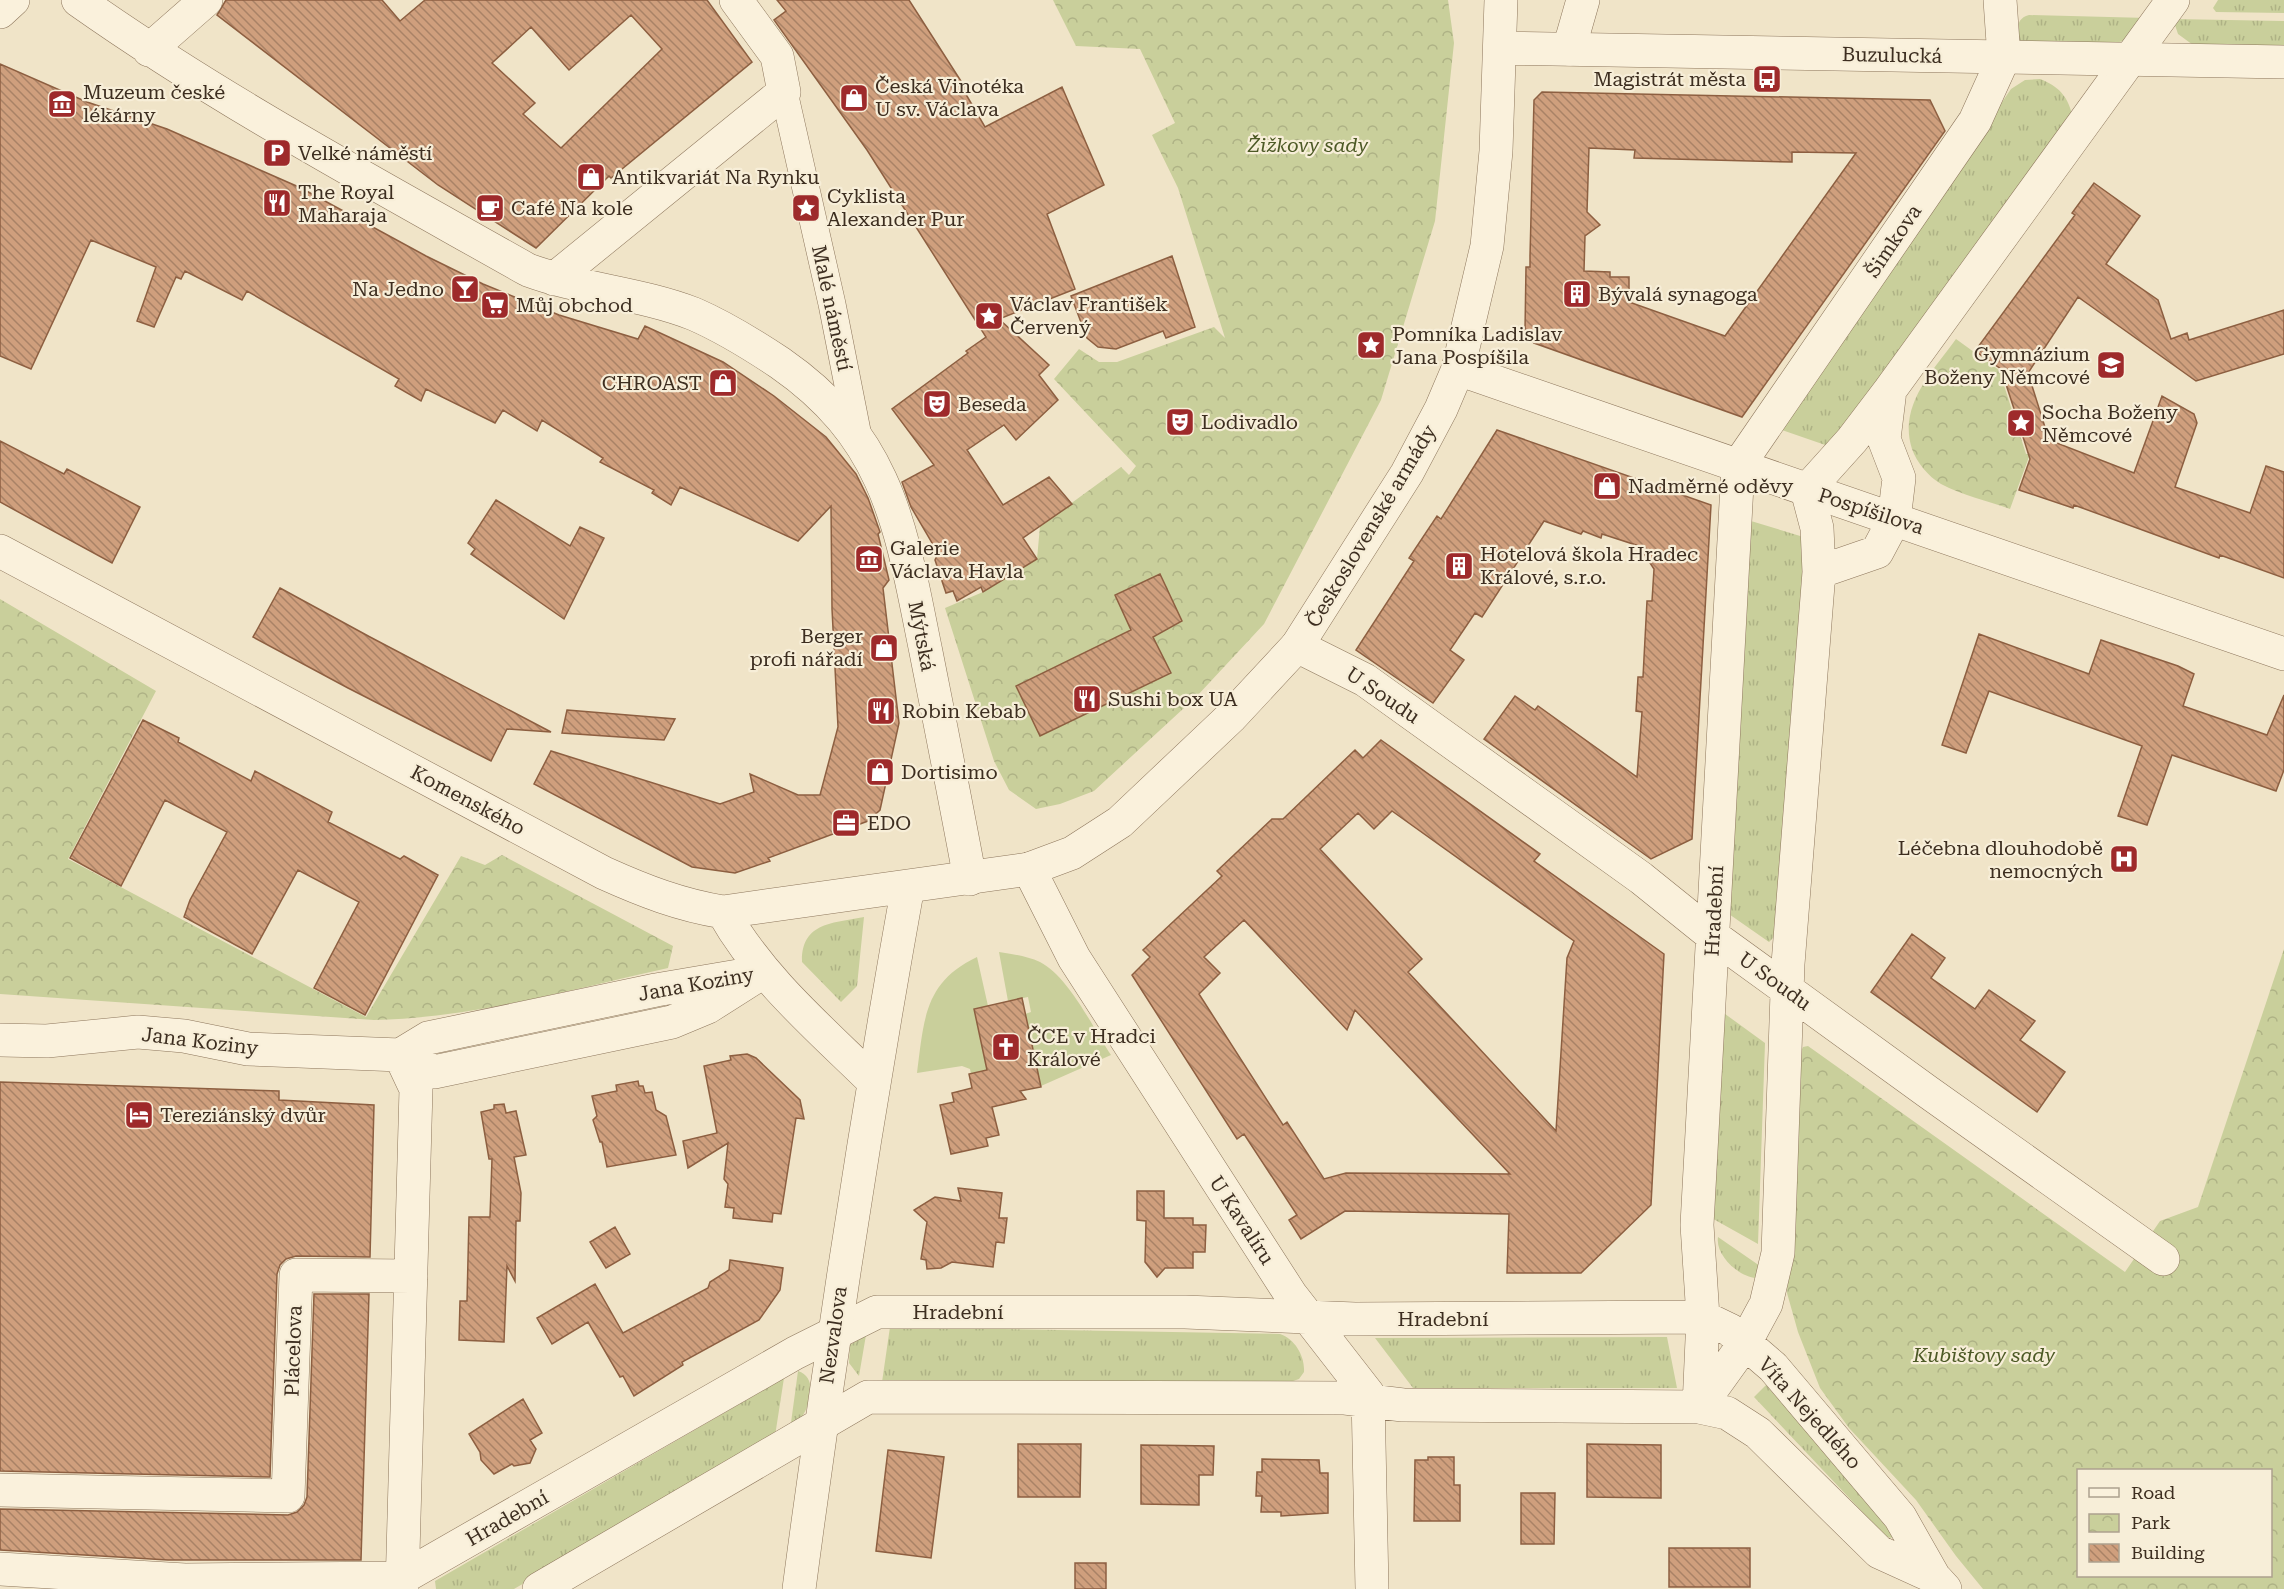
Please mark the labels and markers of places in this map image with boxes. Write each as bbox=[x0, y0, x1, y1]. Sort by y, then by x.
bus stop icon: Magistrát města bbox=[1751, 63, 1783, 95]
place label: Magistrát města bbox=[1593, 67, 1746, 91]
place label: Česká Vinotéka U sv. Václava bbox=[875, 74, 1024, 121]
place label: Muzeum české lékárny bbox=[83, 80, 225, 127]
shop icon: Česká Vinotéka U sv. Václava bbox=[838, 82, 870, 114]
museum icon: Muzeum české lékárny bbox=[46, 88, 78, 120]
parking icon: Velké náměstí bbox=[261, 137, 293, 169]
place label: Velké náměstí bbox=[298, 141, 432, 165]
shop icon: Antikvariát Na Rynku bbox=[575, 161, 607, 193]
place label: Antikvariát Na Rynku bbox=[612, 165, 820, 189]
place label: The Royal Maharaja bbox=[298, 180, 394, 227]
place label: Cyklista Alexander Pur bbox=[827, 184, 964, 231]
restaurant icon: The Royal Maharaja bbox=[261, 187, 293, 219]
cafe icon: Café Na kole bbox=[474, 192, 506, 224]
place icon: Cyklista Alexander Pur bbox=[790, 192, 822, 224]
place label: Café Na kole bbox=[511, 196, 633, 220]
bar icon: Na Jedno bbox=[449, 273, 481, 305]
place label: Na Jedno bbox=[352, 277, 444, 301]
building icon: Bývalá synagoga bbox=[1561, 278, 1593, 310]
place label: Bývalá synagoga bbox=[1598, 282, 1758, 306]
supermarket icon: Můj obchod bbox=[479, 289, 511, 321]
place label: Václav František Červený bbox=[1010, 292, 1168, 339]
place label: Můj obchod bbox=[516, 293, 633, 317]
place icon: Václav František Červený bbox=[973, 300, 1005, 332]
place label: Pomníka Ladislav Jana Pospíšila bbox=[1392, 322, 1563, 369]
place icon: Pomníka Ladislav Jana Pospíšila bbox=[1355, 329, 1387, 361]
place label: Gymnázium Boženy Němcové bbox=[1924, 342, 2090, 389]
school or university icon: Gymnázium Boženy Němcové bbox=[2095, 349, 2127, 381]
shop icon: CHROAST bbox=[707, 367, 739, 399]
place label: CHROAST bbox=[602, 371, 702, 395]
theatre icon: Beseda bbox=[921, 388, 953, 420]
place label: Beseda bbox=[958, 392, 1027, 416]
place label: Socha Boženy Němcové bbox=[2042, 400, 2178, 447]
theatre icon: Lodivadlo bbox=[1164, 406, 1196, 438]
place icon: Socha Boženy Němcové bbox=[2005, 407, 2037, 439]
place label: Lodivadlo bbox=[1201, 410, 1298, 434]
shop icon: Nadměrné oděvy bbox=[1591, 470, 1623, 502]
place label: Nadměrné oděvy bbox=[1628, 474, 1793, 498]
place label: Galerie Václava Havla bbox=[890, 536, 1024, 583]
place label: Hotelová škola Hradec Králové, s.r.o. bbox=[1480, 542, 1698, 589]
museum icon: Galerie Václava Havla bbox=[853, 543, 885, 575]
building icon: Hotelová škola Hradec Králové, s.r.o. bbox=[1443, 550, 1475, 582]
place label: Berger profi nářadí bbox=[750, 624, 863, 671]
shop icon: Berger profi nářadí bbox=[868, 632, 900, 664]
restaurant icon: Sushi box UA bbox=[1071, 683, 1103, 715]
place label: Sushi box UA bbox=[1108, 687, 1238, 711]
restaurant icon: Robin Kebab bbox=[865, 695, 897, 727]
place label: Robin Kebab bbox=[902, 699, 1027, 723]
shop icon: Dortisimo bbox=[864, 756, 896, 788]
place label: Dortisimo bbox=[901, 760, 998, 784]
office icon: EDO bbox=[830, 807, 862, 839]
place label: EDO bbox=[867, 811, 911, 835]
place label: Léčebna dlouhodobě nemocných bbox=[1898, 836, 2103, 883]
hospital icon: Léčebna dlouhodobě nemocných bbox=[2108, 843, 2140, 875]
place label: ČCE v Hradci Králové bbox=[1027, 1024, 1156, 1071]
church icon: ČCE v Hradci Králové bbox=[990, 1031, 1022, 1063]
hotel icon: Tereziánský dvůr bbox=[123, 1099, 155, 1131]
place label: Tereziánský dvůr bbox=[160, 1103, 326, 1127]

